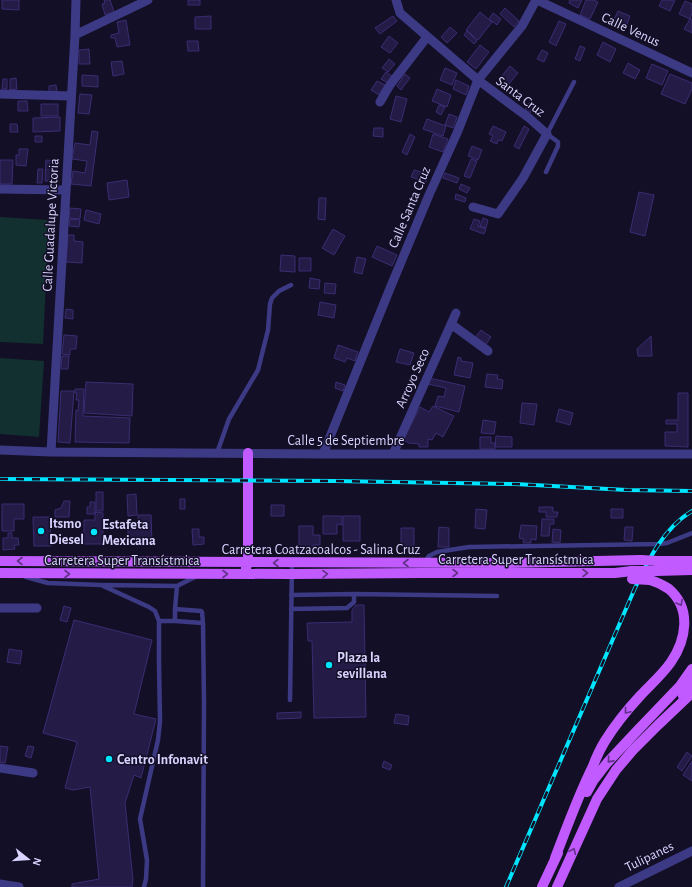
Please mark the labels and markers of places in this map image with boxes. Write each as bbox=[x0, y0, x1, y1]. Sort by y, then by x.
place label: Itsmo Diesel bbox=[49, 517, 84, 547]
place label: Estafeta Mexicana bbox=[102, 518, 156, 548]
marker: Itsmo Diesel bbox=[36, 526, 46, 536]
marker: Estafeta Mexicana bbox=[89, 527, 99, 537]
place label: Plaza la sevillana bbox=[337, 651, 387, 681]
marker: Plaza la sevillana bbox=[324, 660, 334, 670]
place label: Centro Infonavit bbox=[117, 753, 208, 767]
marker: Centro Infonavit bbox=[104, 754, 114, 764]

